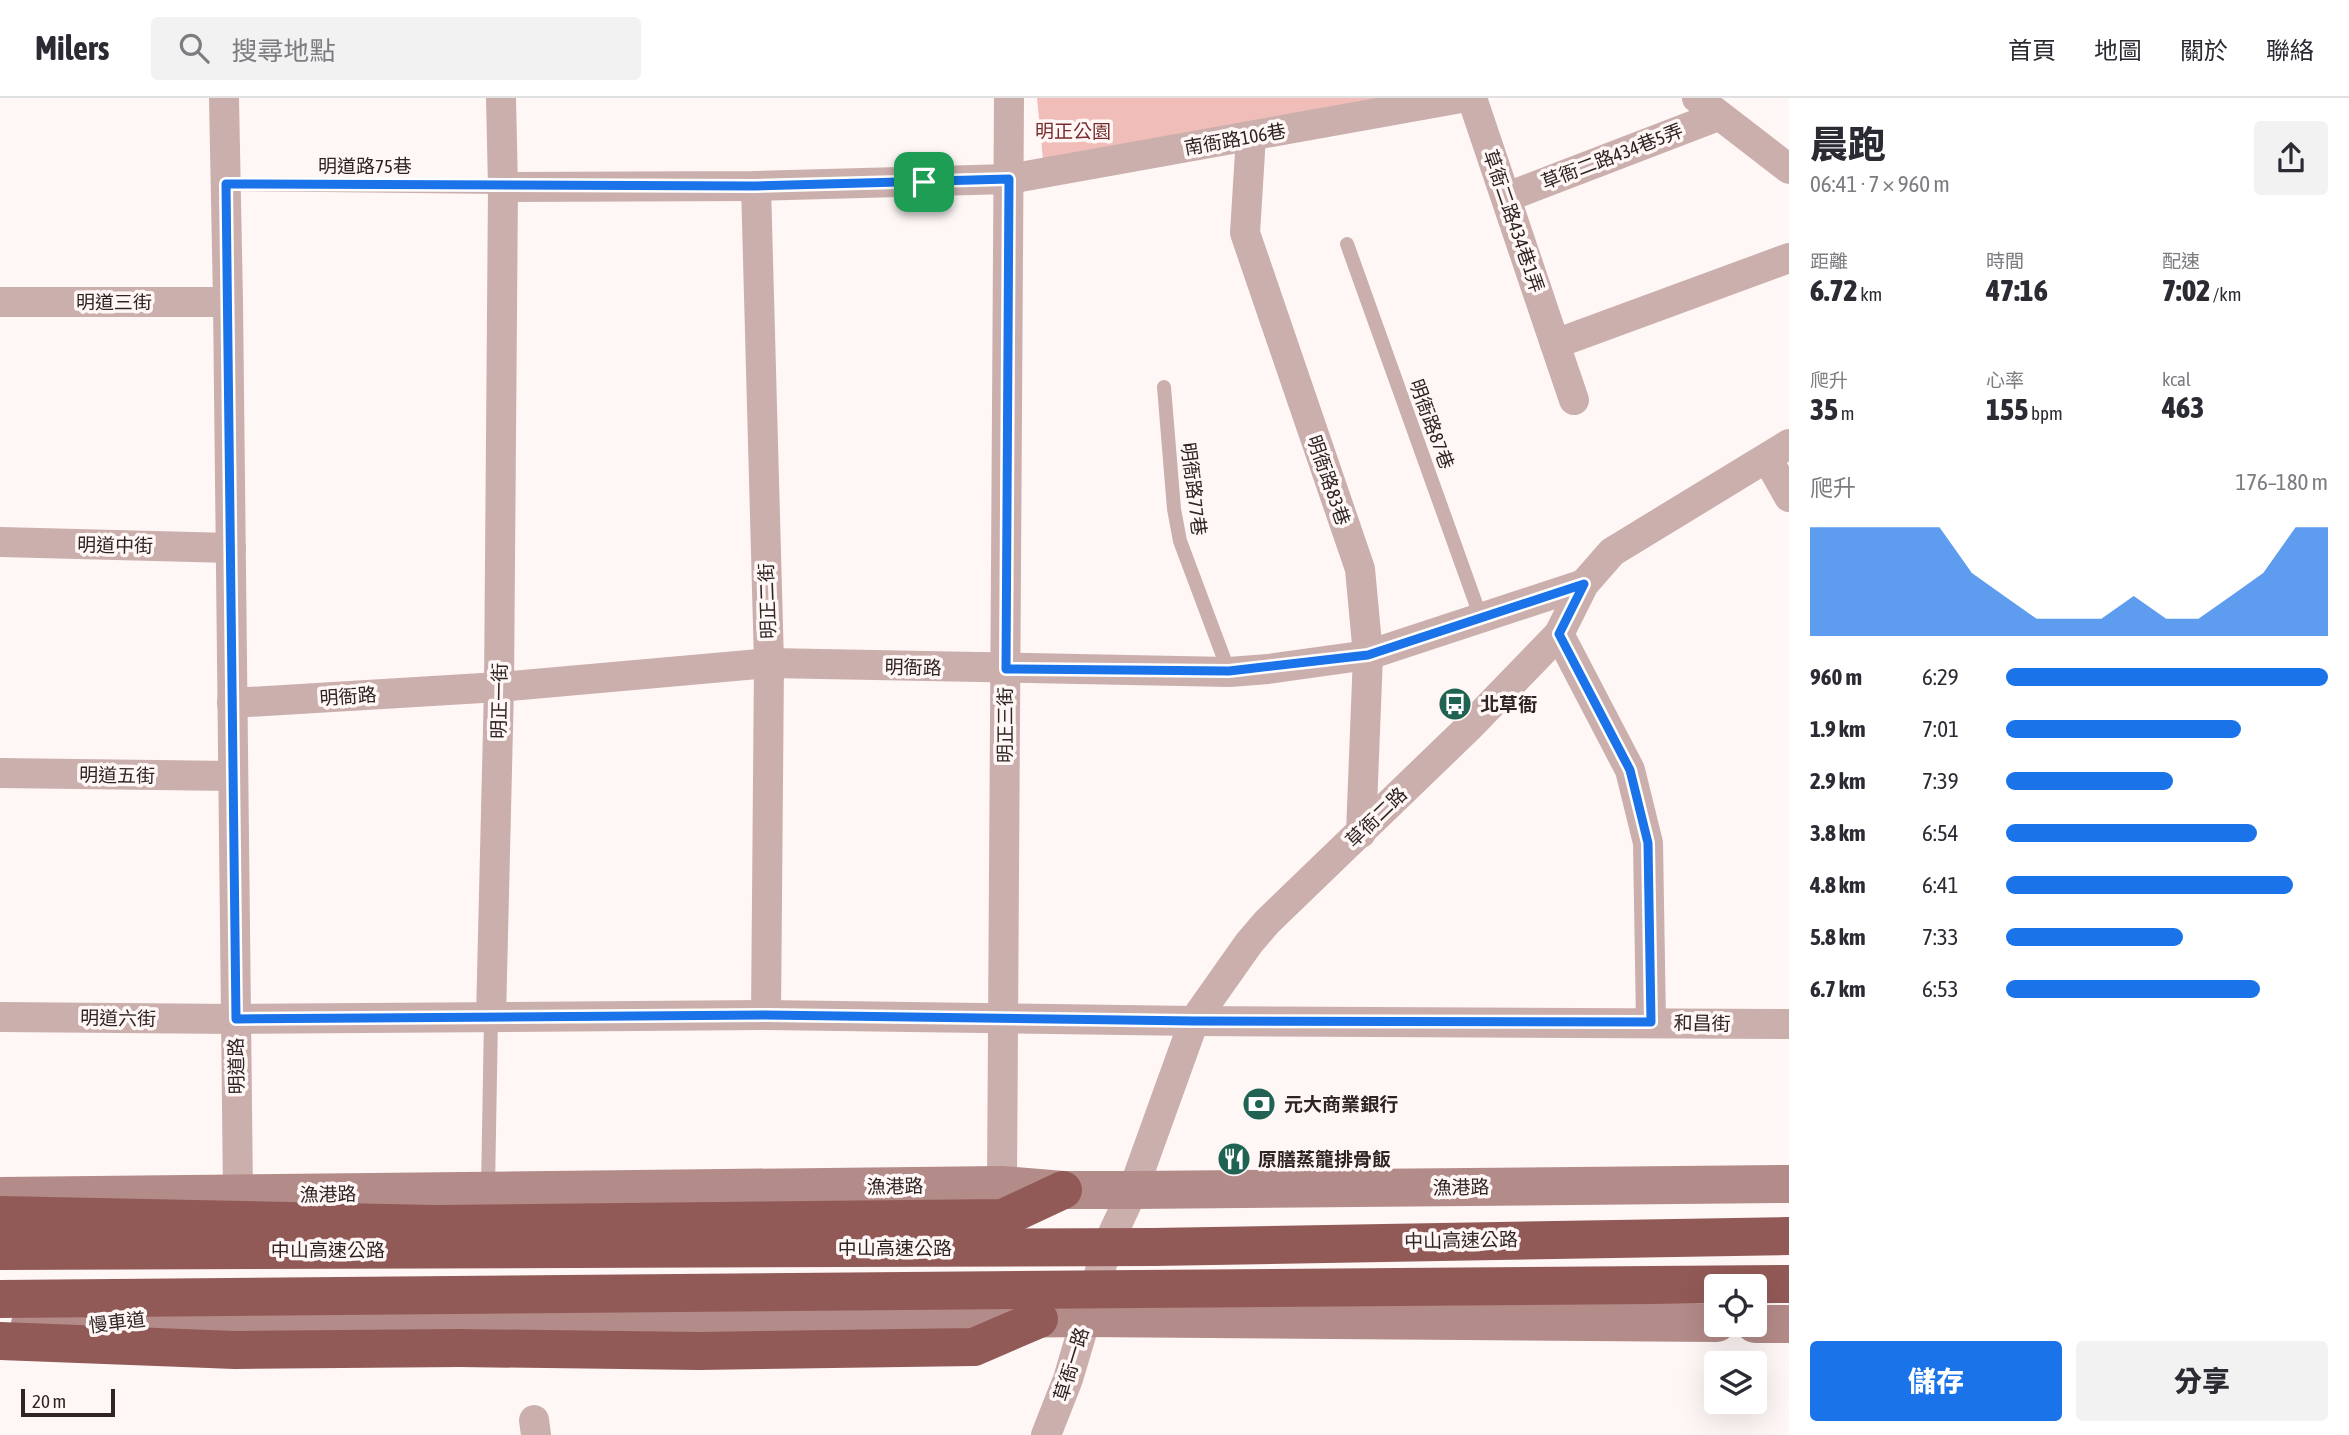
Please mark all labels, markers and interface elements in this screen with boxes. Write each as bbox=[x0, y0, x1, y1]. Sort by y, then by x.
search box bbox=[151, 17, 641, 80]
text: Milers bbox=[35, 29, 109, 67]
icon: search bbox=[175, 29, 213, 67]
text: 搜尋地點 bbox=[231, 36, 336, 66]
text: 首頁 bbox=[2008, 37, 2056, 64]
text: 地圖 bbox=[2094, 37, 2142, 64]
text: 關於 bbox=[2180, 37, 2228, 64]
text: 聯絡 bbox=[2266, 37, 2314, 64]
street label: 南衙路106巷 bbox=[1182, 119, 1288, 159]
street label: 草衙二路434巷5弄 bbox=[1538, 119, 1686, 193]
park label: 明正公園 bbox=[1035, 120, 1111, 142]
button: share bbox=[2254, 121, 2328, 195]
text: 晨跑 bbox=[1810, 123, 1886, 166]
street label: 草衙二路434巷1弄 bbox=[1479, 147, 1549, 295]
pin bbox=[894, 152, 954, 212]
street label: 明道路75巷 bbox=[318, 155, 412, 177]
icon: arrive bbox=[905, 163, 943, 201]
text: 06:41 · 7 × 960 m bbox=[1810, 171, 1950, 197]
text: 距離 bbox=[1810, 250, 1848, 272]
text: 時間 bbox=[1986, 250, 2024, 272]
text: 配速 bbox=[2162, 250, 2200, 272]
text: 6.72 bbox=[1810, 273, 1858, 307]
text: 47:16 bbox=[1986, 273, 2048, 307]
text: 7:02 bbox=[2162, 273, 2210, 307]
text: km bbox=[1858, 283, 1882, 305]
text: /km bbox=[2210, 283, 2241, 305]
street label: 明道三街 bbox=[76, 291, 152, 313]
text: kcal bbox=[2162, 368, 2191, 390]
text: 爬升 bbox=[1810, 369, 1848, 391]
text: 心率 bbox=[1986, 369, 2024, 391]
street label: 明衙路87巷 bbox=[1406, 376, 1458, 472]
text: 463 bbox=[2162, 390, 2204, 424]
text: 35 bbox=[1810, 392, 1838, 426]
text: 155 bbox=[1986, 392, 2028, 426]
text: m bbox=[1838, 402, 1855, 424]
text: bpm bbox=[2028, 402, 2063, 424]
street label: 明衙路83巷 bbox=[1303, 432, 1355, 528]
street label: 明衙路77巷 bbox=[1177, 441, 1211, 537]
text: 176–180 m bbox=[2235, 469, 2328, 495]
text: 爬升 bbox=[1810, 475, 1856, 501]
street label: 明道中街 bbox=[77, 533, 153, 557]
street label: 明正二街 bbox=[755, 563, 779, 639]
street label: 明衙路 bbox=[884, 656, 942, 678]
street label: 明正一街 bbox=[487, 663, 511, 739]
text: 960 m bbox=[1810, 664, 1862, 690]
text: 6:29 bbox=[1922, 664, 1959, 690]
street label: 明衙路 bbox=[319, 683, 377, 709]
bus stop icon: 北草衙 bbox=[1436, 685, 1474, 723]
street label: 明正三街 bbox=[994, 687, 1016, 763]
place label: 北草衙 bbox=[1480, 693, 1537, 715]
text: 1.9 km bbox=[1810, 716, 1866, 742]
text: 7:01 bbox=[1922, 716, 1959, 742]
street label: 明道五街 bbox=[79, 763, 155, 787]
text: 2.9 km bbox=[1810, 768, 1866, 794]
text: 7:39 bbox=[1922, 768, 1959, 794]
street label: 草衙二路 bbox=[1341, 783, 1411, 851]
text: 3.8 km bbox=[1810, 820, 1866, 846]
text: 6:54 bbox=[1922, 820, 1959, 846]
text: 4.8 km bbox=[1810, 872, 1866, 898]
text: 6:41 bbox=[1922, 872, 1959, 898]
text: 5.8 km bbox=[1810, 924, 1866, 950]
text: 7:33 bbox=[1922, 924, 1959, 950]
text: 6.7 km bbox=[1810, 976, 1866, 1002]
text: 6:53 bbox=[1922, 976, 1959, 1002]
street label: 明道六街 bbox=[80, 1006, 156, 1030]
street label: 和昌街 bbox=[1673, 1012, 1731, 1034]
street label: 明道路 bbox=[225, 1037, 247, 1095]
bank icon: 元大商業銀行 bbox=[1240, 1085, 1278, 1123]
place label: 元大商業銀行 bbox=[1284, 1093, 1398, 1115]
restaurant icon: 原膳蒸籠排骨飯 bbox=[1215, 1140, 1253, 1178]
place label: 原膳蒸籠排骨飯 bbox=[1258, 1148, 1391, 1170]
street label: 漁港路 bbox=[866, 1175, 924, 1197]
street label: 漁港路 bbox=[1432, 1176, 1490, 1198]
street label: 漁港路 bbox=[299, 1183, 357, 1205]
street label: 中山高速公路 bbox=[1404, 1228, 1518, 1252]
street label: 中山高速公路 bbox=[838, 1237, 952, 1259]
street label: 中山高速公路 bbox=[271, 1239, 385, 1261]
map controls bbox=[1704, 1274, 1767, 1414]
button: locate bbox=[1704, 1274, 1767, 1337]
street label: 慢車道 bbox=[87, 1308, 147, 1336]
street label: 草衙一路 bbox=[1049, 1324, 1093, 1404]
button: 儲存 bbox=[1810, 1341, 2062, 1421]
button: 分享 bbox=[2076, 1341, 2328, 1421]
button: layers bbox=[1704, 1351, 1767, 1414]
scale bar bbox=[21, 1386, 116, 1418]
text: 20 m bbox=[32, 1390, 66, 1412]

